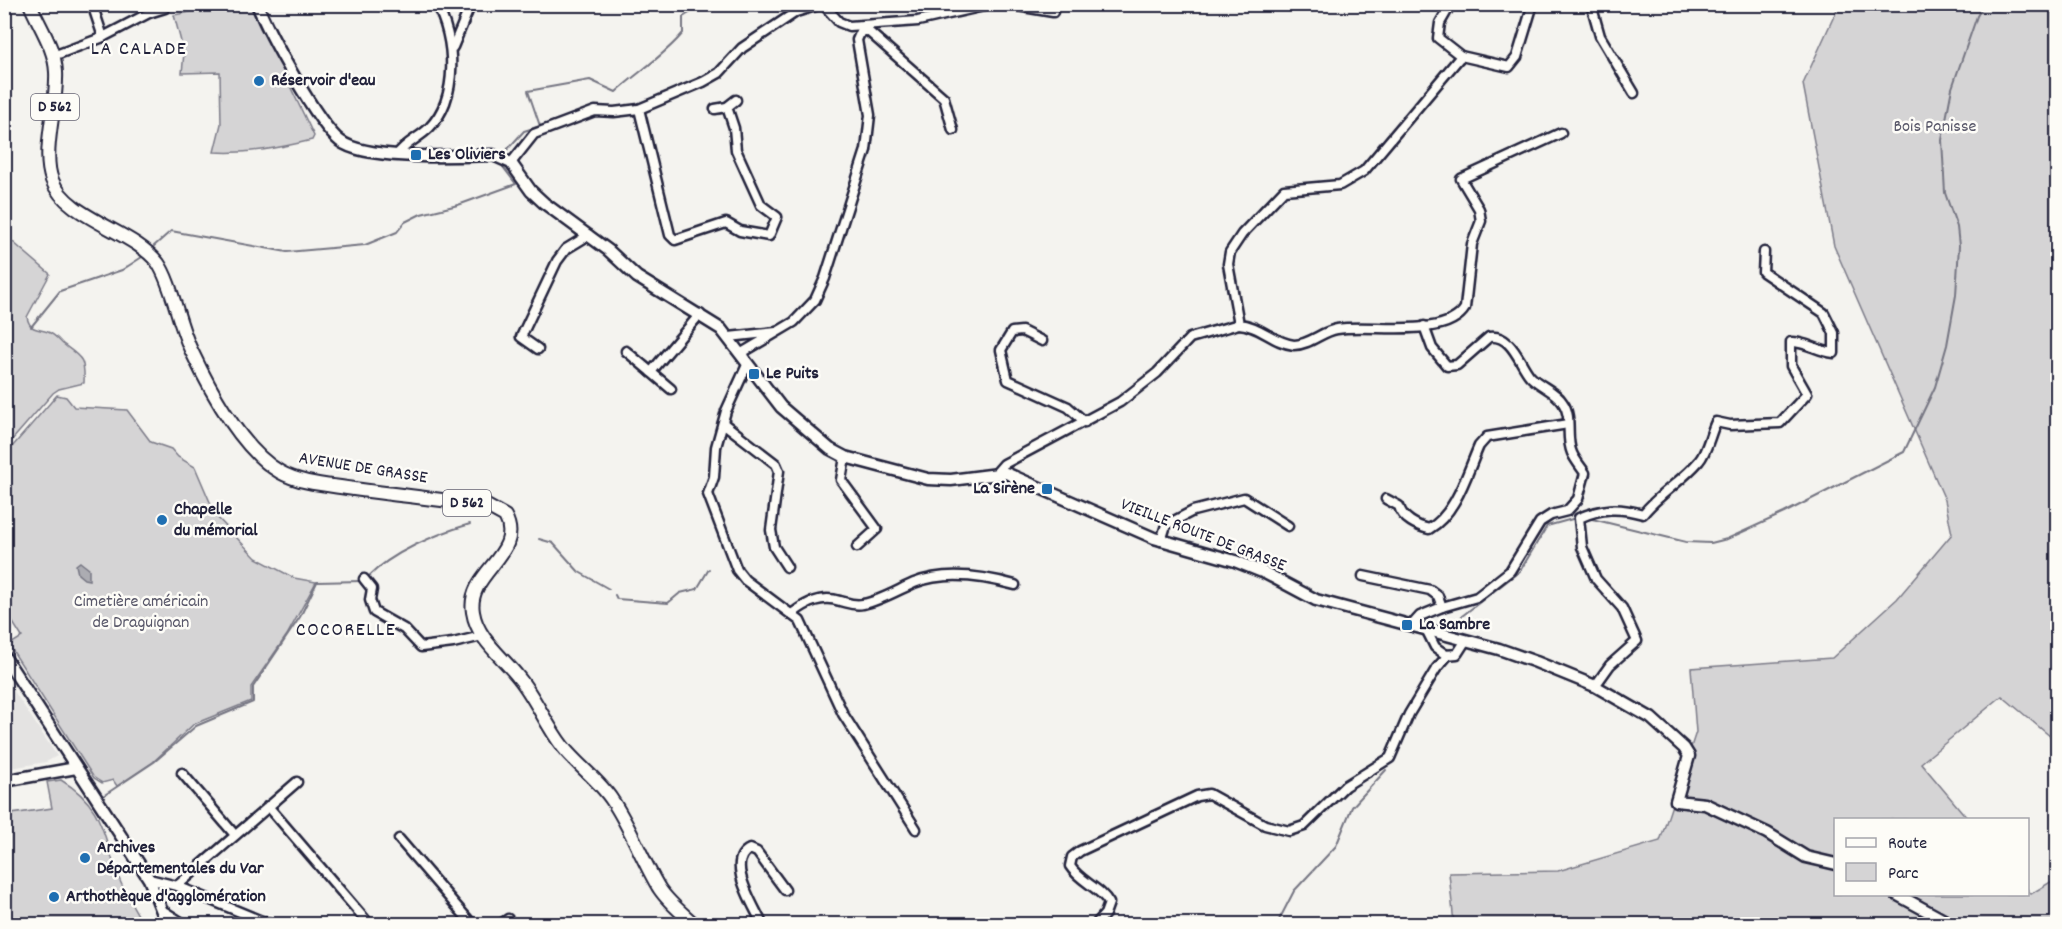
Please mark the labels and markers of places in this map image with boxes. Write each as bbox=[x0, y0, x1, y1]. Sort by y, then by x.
place label: Réservoir d'eau bbox=[271, 69, 376, 94]
marker: Réservoir d'eau bbox=[252, 74, 266, 88]
place label: Les Oliviers bbox=[428, 143, 506, 168]
marker: Les Oliviers bbox=[409, 148, 423, 162]
place label: Le Puits bbox=[766, 362, 819, 387]
marker: Le Puits bbox=[747, 367, 761, 381]
place label: La Sirène bbox=[973, 477, 1035, 502]
marker: La Sirène bbox=[1040, 482, 1054, 496]
place label: Chapelle du mémorial bbox=[174, 498, 258, 544]
marker: Chapelle du mémorial bbox=[155, 513, 169, 527]
place label: La Sambre bbox=[1419, 613, 1490, 638]
marker: La Sambre bbox=[1400, 618, 1414, 632]
place label: Archives Départementales du Var bbox=[97, 836, 264, 882]
marker: Archives Départementales du Var bbox=[78, 851, 92, 865]
place label: Arthothèque d'agglomération bbox=[66, 885, 266, 910]
marker: Arthothèque d'agglomération bbox=[47, 890, 61, 904]

